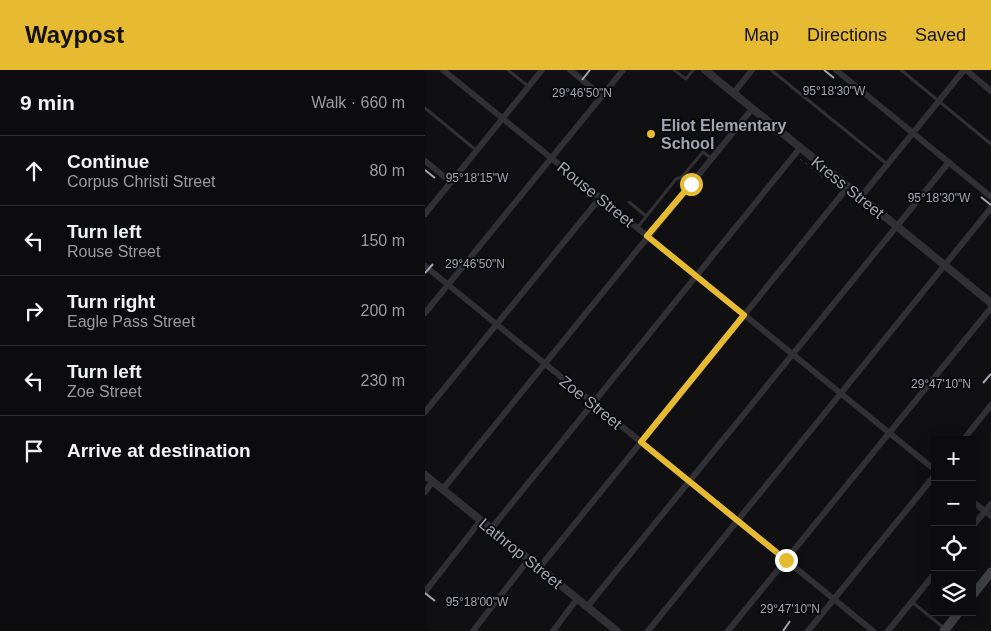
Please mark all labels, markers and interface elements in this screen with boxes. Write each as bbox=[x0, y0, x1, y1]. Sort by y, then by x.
text: Waypost bbox=[25, 21, 124, 48]
text: Map bbox=[744, 25, 779, 45]
text: Directions bbox=[807, 25, 887, 45]
text: Saved bbox=[915, 25, 966, 45]
text: 95°18'30"W bbox=[803, 84, 866, 98]
text: 29°46'50"N bbox=[552, 86, 612, 100]
text: 9 min bbox=[20, 91, 75, 114]
text: Walk · 660 m bbox=[311, 94, 405, 111]
place label: Eliot Elementary School bbox=[661, 117, 786, 152]
marker: Eliot Elementary School bbox=[645, 128, 657, 140]
text: Continue bbox=[67, 151, 149, 172]
street label: Kress Street bbox=[808, 153, 888, 222]
icon: ahead bbox=[20, 157, 48, 185]
street label: Rouse Street bbox=[554, 158, 638, 231]
text: 80 m bbox=[369, 162, 405, 179]
text: 95°18'15"W bbox=[446, 171, 509, 185]
text: Corpus Christi Street bbox=[67, 173, 216, 190]
route start bbox=[680, 173, 703, 196]
text: 95°18'30"W bbox=[908, 191, 971, 205]
text: Turn left bbox=[67, 221, 142, 242]
icon: left bbox=[20, 227, 48, 255]
text: 150 m bbox=[361, 232, 405, 249]
text: Rouse Street bbox=[67, 243, 160, 260]
text: 29°46'50"N bbox=[445, 257, 505, 271]
text: Turn right bbox=[67, 291, 155, 312]
icon: right bbox=[20, 297, 48, 325]
text: 200 m bbox=[361, 302, 405, 319]
text: Eagle Pass Street bbox=[67, 313, 195, 330]
text: Turn left bbox=[67, 361, 142, 382]
icon: left bbox=[20, 367, 48, 395]
text: 230 m bbox=[361, 372, 405, 389]
street label: Zoe Street bbox=[556, 372, 625, 433]
text: 29°47'10"N bbox=[911, 377, 971, 391]
text: Zoe Street bbox=[67, 383, 142, 400]
map controls bbox=[931, 436, 976, 616]
button: + bbox=[931, 436, 976, 481]
icon: arrive bbox=[20, 437, 48, 465]
text: Arrive at destination bbox=[67, 440, 251, 461]
button: − bbox=[931, 481, 976, 526]
street label: Lathrop Street bbox=[476, 515, 566, 592]
button: locate bbox=[931, 526, 976, 571]
route end bbox=[775, 549, 798, 572]
button: layers bbox=[931, 571, 976, 616]
text: 95°18'00"W bbox=[446, 595, 509, 609]
text: 29°47'10"N bbox=[760, 602, 820, 616]

